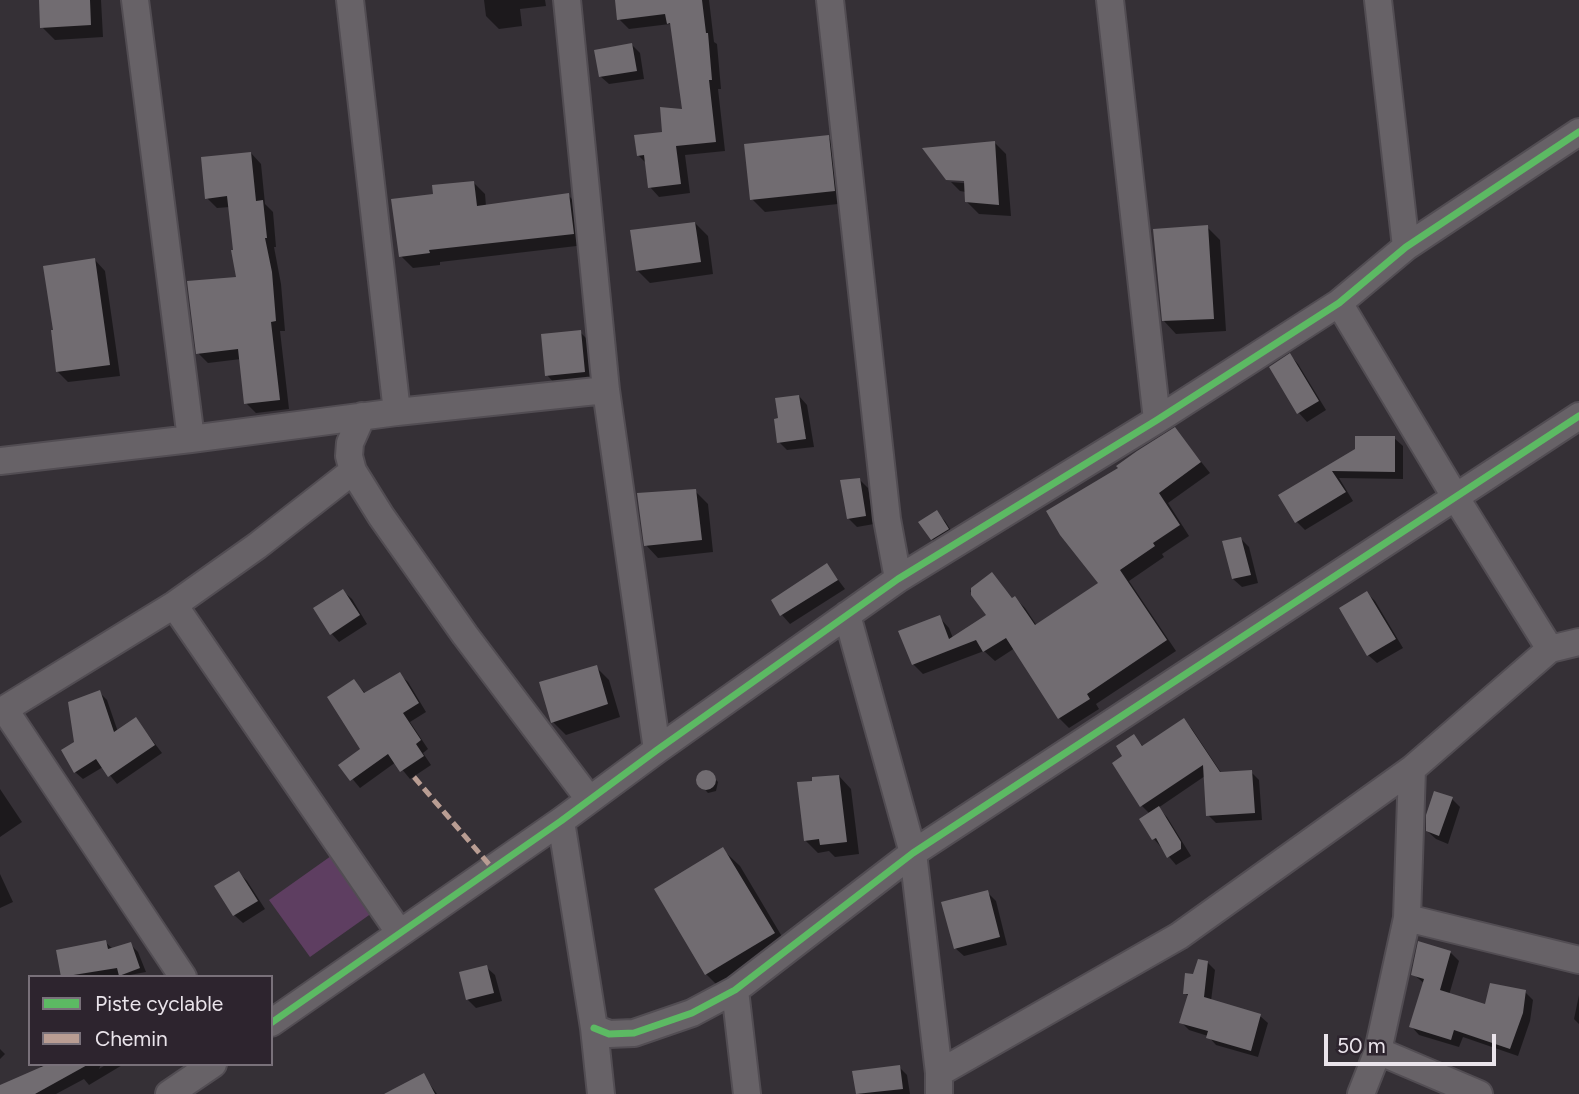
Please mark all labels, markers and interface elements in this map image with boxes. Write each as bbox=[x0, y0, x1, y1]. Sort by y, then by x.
legend bbox=[28, 975, 273, 1066]
text: Piste cyclable bbox=[95, 991, 223, 1016]
scale bar bbox=[1327, 1020, 1498, 1064]
text: Chemin bbox=[95, 1026, 168, 1051]
text: 50 m bbox=[1337, 1033, 1386, 1058]

